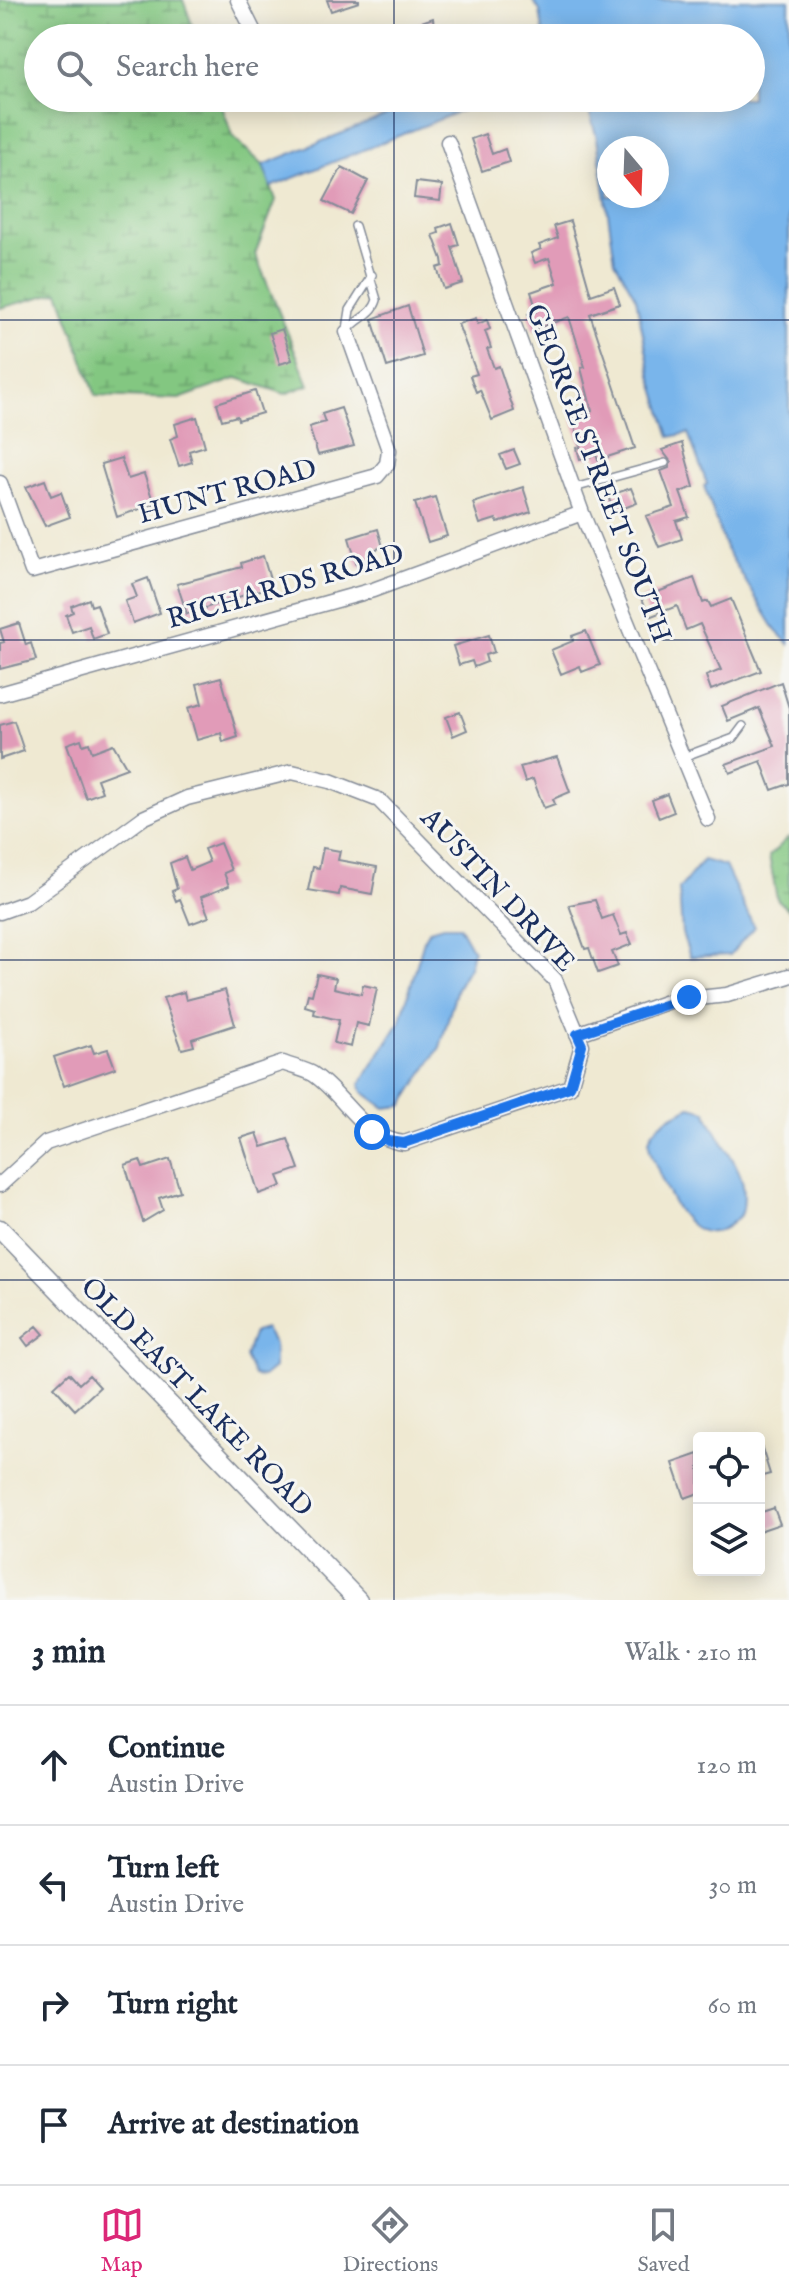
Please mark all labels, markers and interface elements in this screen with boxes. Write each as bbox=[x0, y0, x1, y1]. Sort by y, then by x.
search box bbox=[24, 24, 765, 112]
icon: search bbox=[52, 46, 96, 90]
text: Search here bbox=[116, 49, 259, 87]
north arrow bbox=[597, 136, 669, 208]
street label: GEORGE STREET SOUTH bbox=[517, 300, 678, 648]
street label: HUNT ROAD bbox=[135, 452, 321, 533]
street label: RICHARDS ROAD bbox=[163, 537, 408, 638]
street label: AUSTIN DRIVE bbox=[412, 801, 582, 980]
route end bbox=[671, 979, 707, 1015]
route start bbox=[354, 1114, 390, 1150]
street label: OLD EAST LAKE ROAD bbox=[73, 1271, 320, 1525]
map controls bbox=[693, 1432, 765, 1576]
button: locate bbox=[693, 1432, 765, 1504]
button: layers bbox=[693, 1504, 765, 1576]
text: 3 min bbox=[32, 1631, 106, 1674]
text: Walk · 210 m bbox=[624, 1636, 757, 1669]
text: Continue bbox=[108, 1730, 225, 1768]
icon: ahead bbox=[32, 1743, 76, 1787]
text: 120 m bbox=[697, 1749, 757, 1782]
text: Austin Drive bbox=[108, 1768, 244, 1801]
text: Turn left bbox=[108, 1850, 219, 1888]
icon: left bbox=[32, 1863, 76, 1907]
text: 30 m bbox=[709, 1869, 757, 1902]
text: Austin Drive bbox=[108, 1888, 244, 1921]
icon: right bbox=[32, 1983, 76, 2027]
text: Turn right bbox=[108, 1986, 238, 2024]
text: 60 m bbox=[708, 1989, 757, 2022]
icon: arrive bbox=[32, 2103, 76, 2147]
text: Arrive at destination bbox=[108, 2106, 359, 2144]
tab: Map bbox=[100, 2203, 144, 2279]
tab: Directions bbox=[343, 2203, 438, 2279]
tab: Saved bbox=[637, 2203, 689, 2279]

